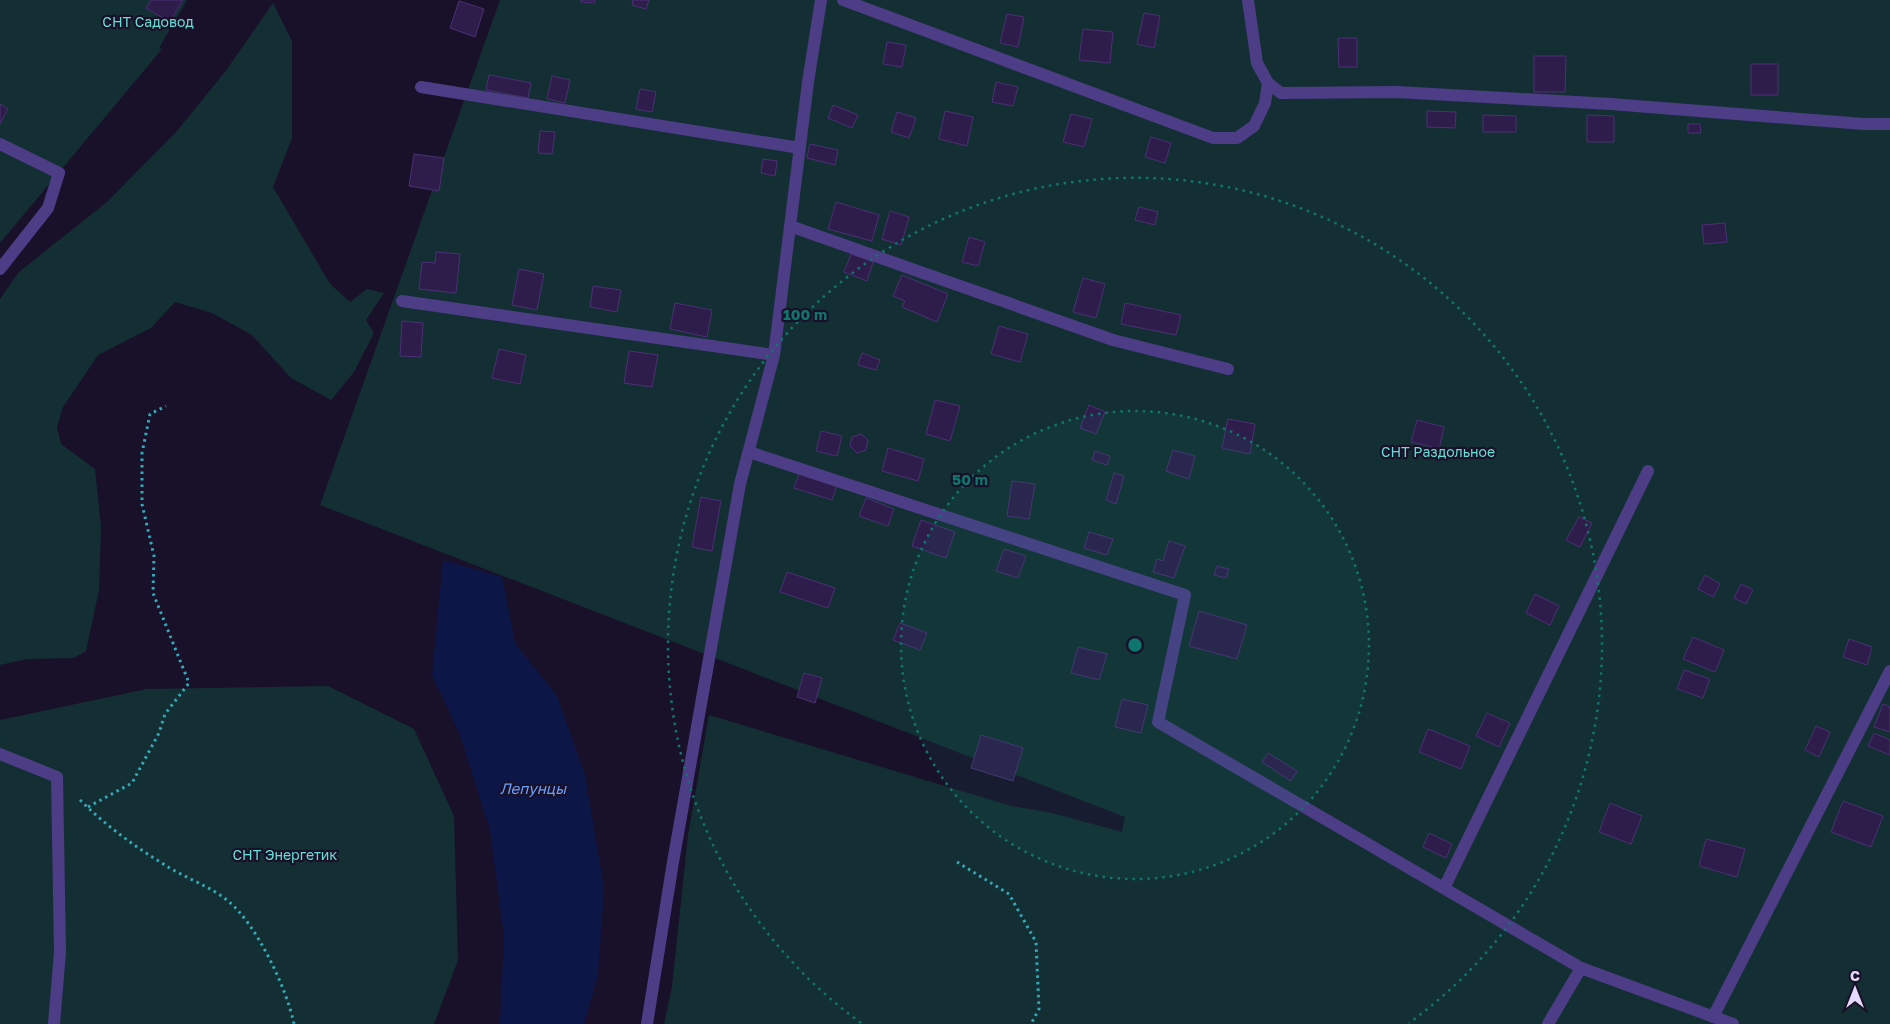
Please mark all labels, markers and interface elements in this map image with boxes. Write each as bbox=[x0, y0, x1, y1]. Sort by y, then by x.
park label: СНТ Садовод bbox=[102, 13, 194, 30]
text: 100 m bbox=[783, 305, 827, 323]
park label: СНТ Раздольное bbox=[1381, 443, 1495, 460]
text: 50 m bbox=[952, 470, 988, 488]
centre of rings bbox=[1126, 636, 1144, 654]
water label: Лепунцы bbox=[500, 779, 567, 798]
park label: СНТ Энергетик bbox=[233, 846, 337, 863]
north arrow bbox=[1830, 964, 1880, 1014]
text: С bbox=[1850, 967, 1860, 984]

